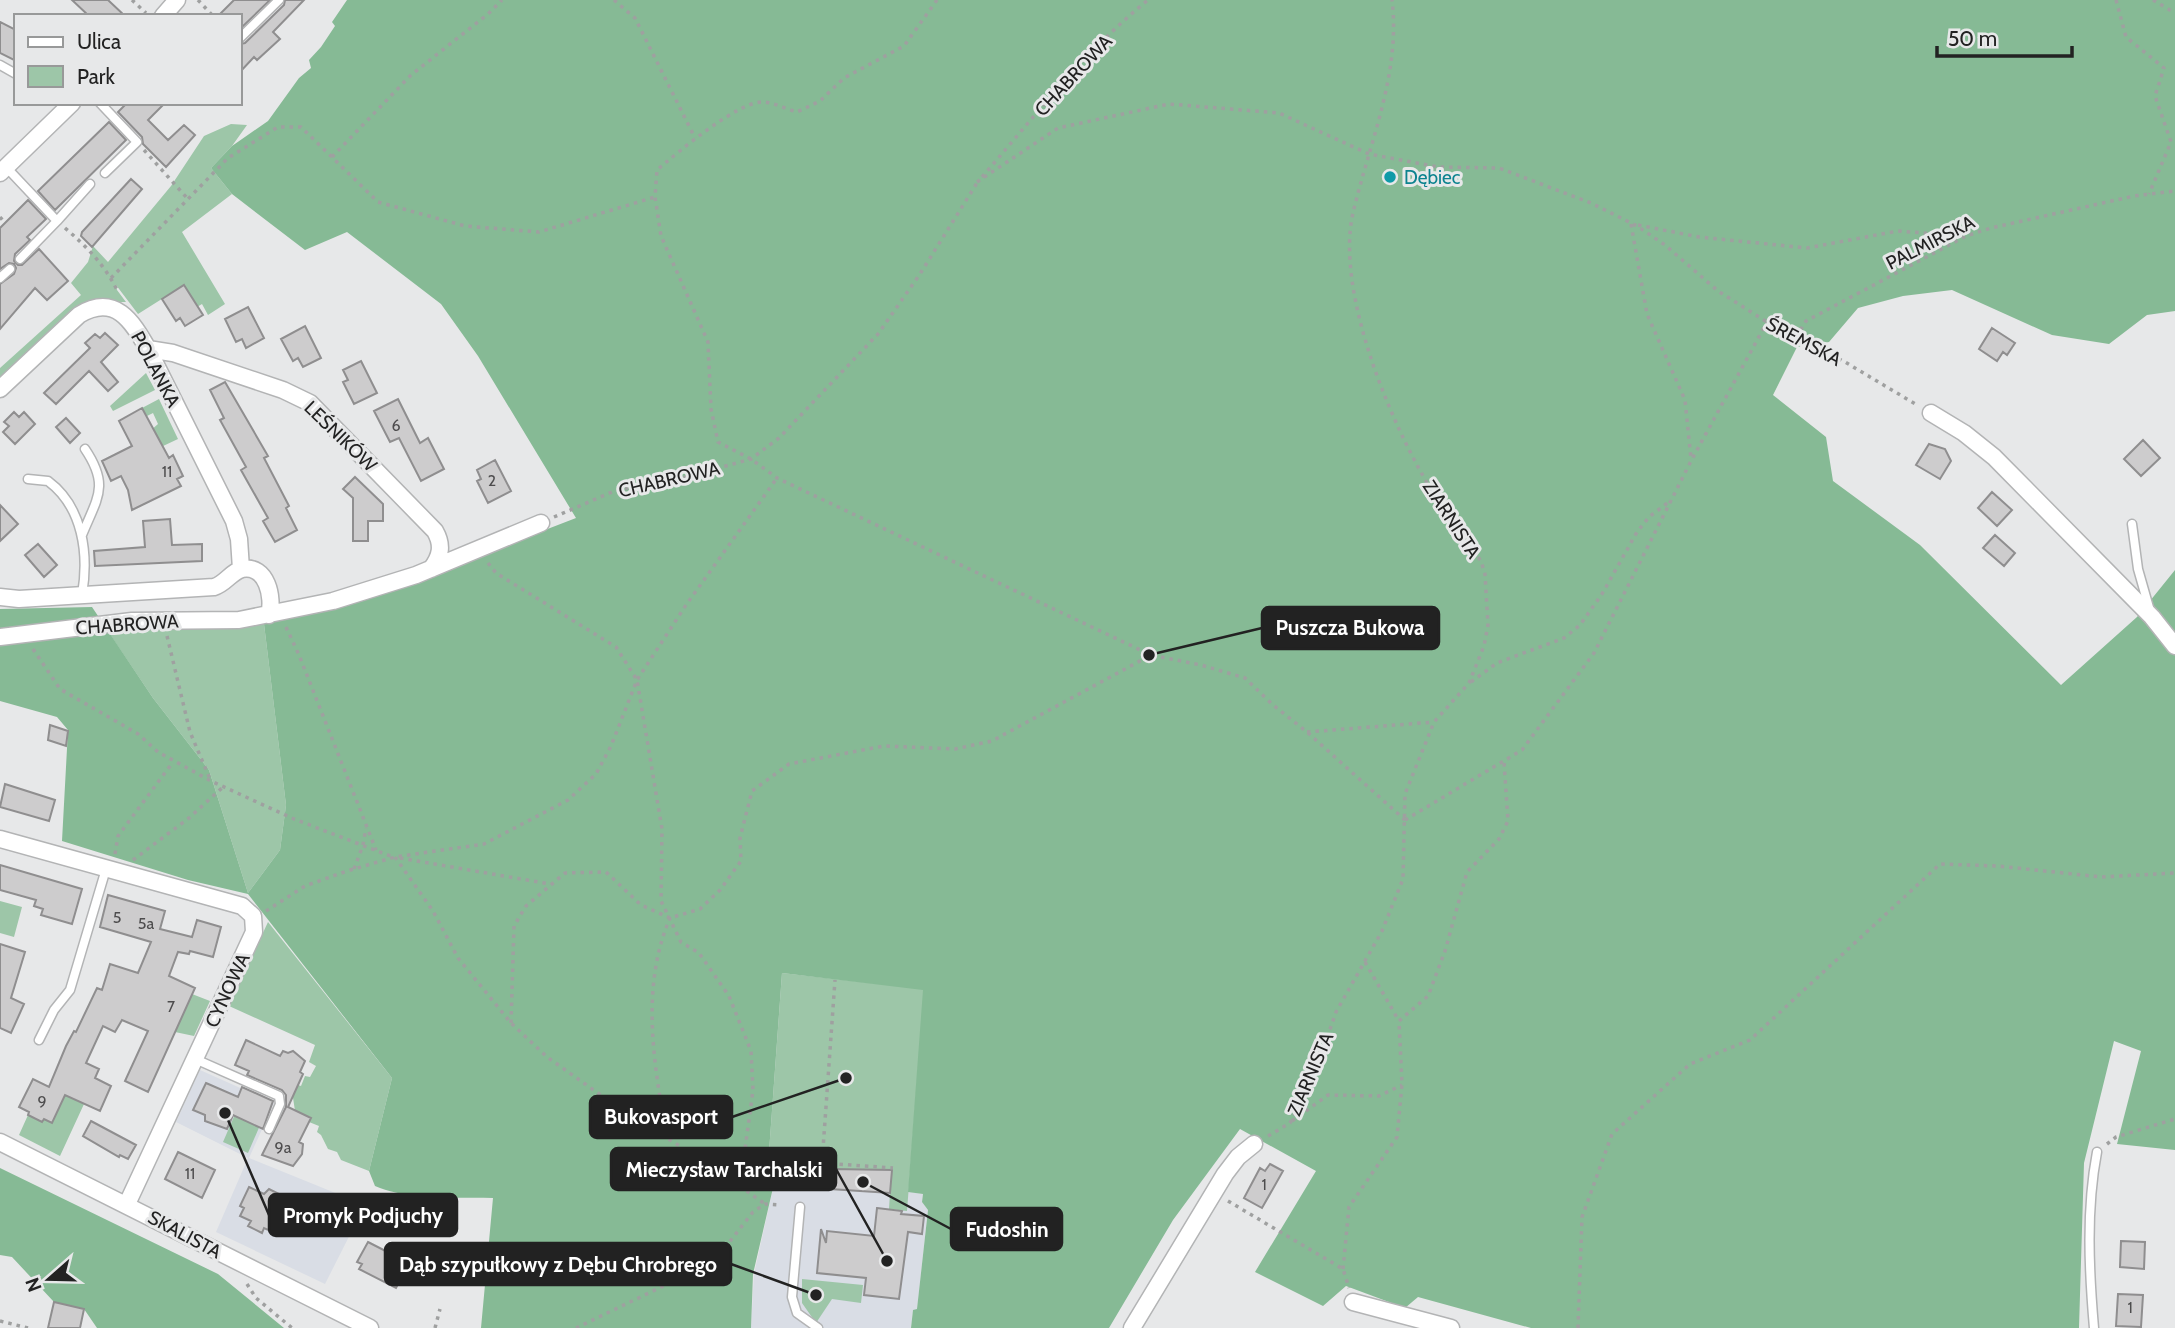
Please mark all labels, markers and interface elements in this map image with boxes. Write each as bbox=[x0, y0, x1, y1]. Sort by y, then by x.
legend bbox=[14, 14, 242, 105]
scale bar bbox=[1937, 14, 2072, 58]
text: 50 m bbox=[1948, 26, 1997, 51]
text: Ulica bbox=[77, 29, 121, 54]
street label: CHABROWA bbox=[1030, 30, 1117, 121]
text: Park bbox=[77, 64, 115, 89]
place label: Dębiec bbox=[1404, 166, 1461, 189]
marker: Dębiec bbox=[1382, 169, 1398, 185]
street label: PALMIRSKA bbox=[1882, 210, 1979, 275]
street label: ŚREMSKA bbox=[1762, 311, 1846, 371]
street label: POLANKA bbox=[126, 327, 185, 411]
street label: LEŚNIKÓW bbox=[300, 395, 382, 477]
house number: 6 bbox=[391, 416, 401, 435]
street label: CHABROWA bbox=[616, 457, 722, 502]
house number: 11 bbox=[162, 462, 172, 481]
house number: 2 bbox=[488, 471, 496, 490]
street label: ZIARNISTA bbox=[1418, 476, 1486, 563]
callout: Puszcza Bukowa bbox=[1262, 607, 1439, 649]
street label: CHABROWA bbox=[75, 609, 180, 640]
text: Puszcza Bukowa bbox=[1275, 615, 1425, 640]
house number: 5 bbox=[113, 908, 121, 927]
house number: 5a bbox=[138, 914, 154, 933]
street label: CYNOWA bbox=[200, 949, 255, 1031]
house number: 7 bbox=[167, 997, 175, 1016]
street label: ZIARNISTA bbox=[1283, 1029, 1338, 1119]
house number: 9 bbox=[37, 1092, 47, 1111]
callout: Bukovasport bbox=[590, 1096, 732, 1138]
text: Bukovasport bbox=[604, 1104, 718, 1129]
house number: 9a bbox=[275, 1138, 292, 1157]
callout: Mieczysław Tarchalski bbox=[611, 1148, 836, 1190]
text: Mieczysław Tarchalski bbox=[625, 1157, 823, 1182]
house number: 11 bbox=[185, 1164, 195, 1183]
house number: 1 bbox=[1261, 1175, 1267, 1194]
callout: Promyk Podjuchy bbox=[269, 1194, 457, 1236]
text: Promyk Podjuchy bbox=[283, 1203, 444, 1228]
street label: SKALISTA bbox=[144, 1206, 226, 1263]
callout: Fudoshin bbox=[951, 1208, 1062, 1250]
text: Fudoshin bbox=[965, 1217, 1049, 1242]
callout: Dąb szypułkowy z Dębu Chrobrego bbox=[385, 1243, 731, 1285]
north arrow bbox=[14, 1244, 84, 1314]
text: Dąb szypułkowy z Dębu Chrobrego bbox=[399, 1252, 717, 1277]
text: N bbox=[20, 1274, 47, 1295]
house number: 1 bbox=[2127, 1298, 2133, 1317]

